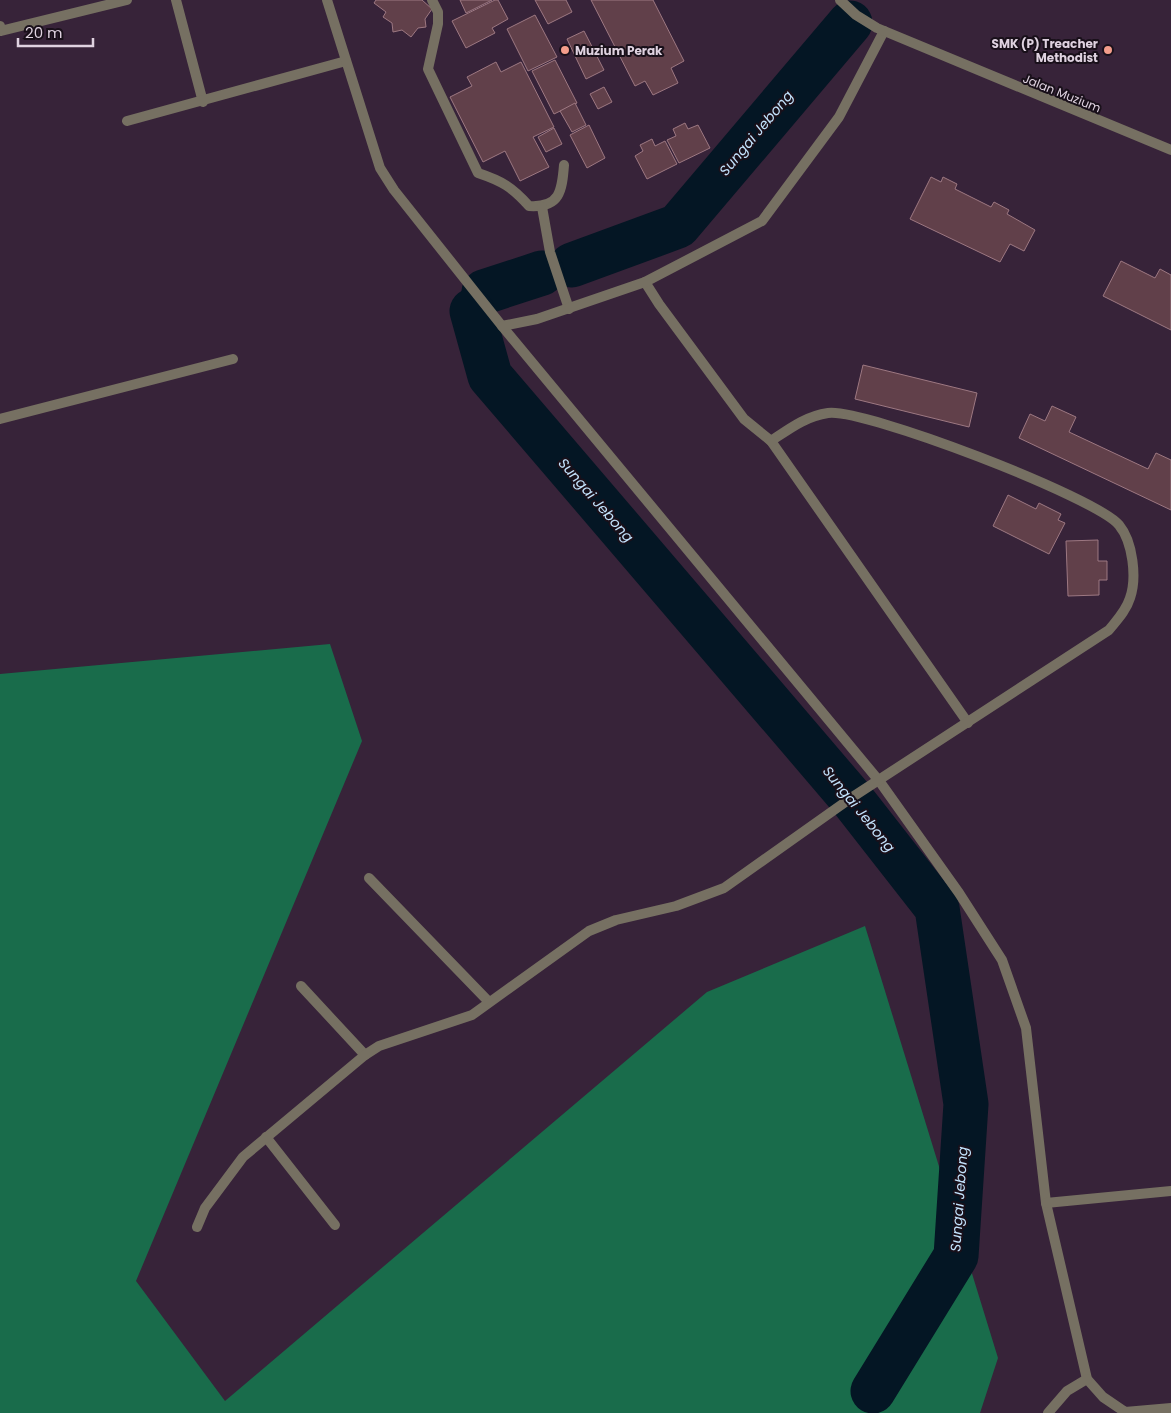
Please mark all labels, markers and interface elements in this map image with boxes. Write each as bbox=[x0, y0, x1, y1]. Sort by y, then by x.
scale bar bbox=[18, 15, 92, 47]
text: 20 m bbox=[25, 22, 63, 43]
place label: SMK (P) Treacher Methodist bbox=[992, 35, 1098, 66]
place label: Muzium Perak bbox=[575, 42, 663, 59]
marker: Muzium Perak bbox=[559, 44, 571, 56]
marker: SMK (P) Treacher Methodist bbox=[1102, 44, 1114, 56]
street label: Jalan Muzium bbox=[1020, 70, 1104, 116]
water label: Sungai Jebong bbox=[714, 86, 798, 180]
water label: Sungai Jebong bbox=[554, 454, 639, 547]
water label: Sungai Jebong bbox=[818, 762, 900, 857]
water label: Sungai Jebong bbox=[945, 1145, 973, 1252]

